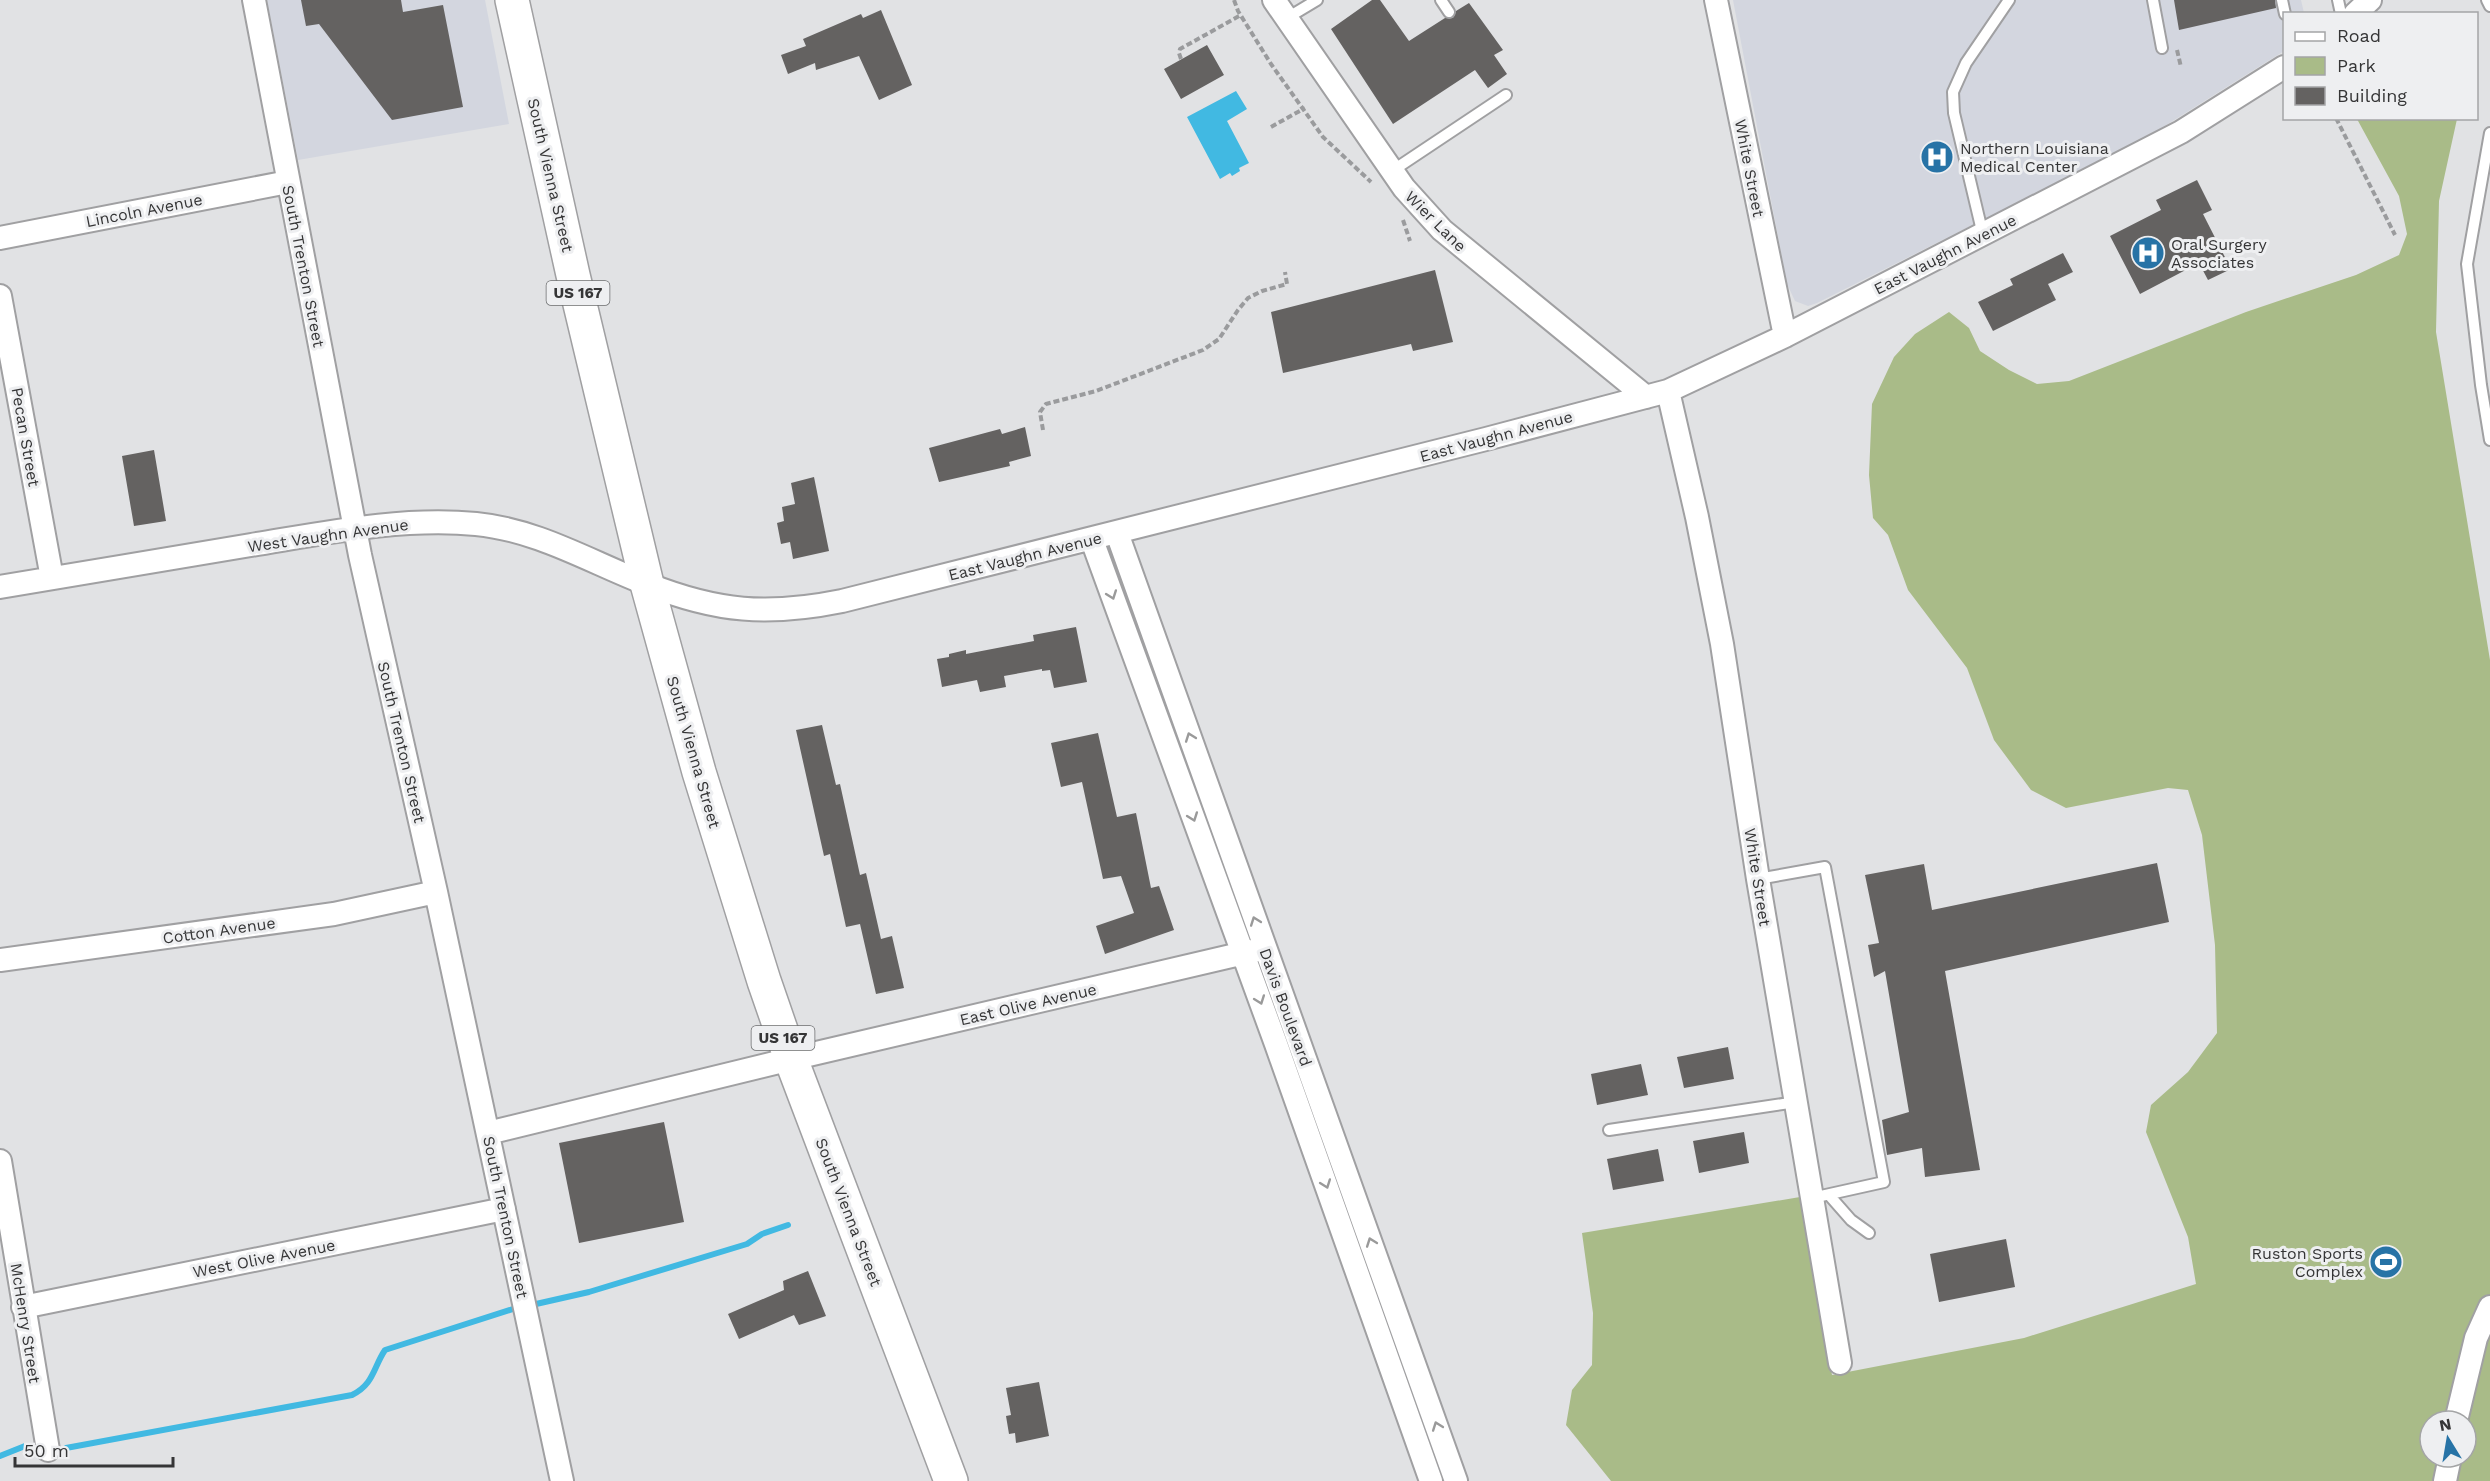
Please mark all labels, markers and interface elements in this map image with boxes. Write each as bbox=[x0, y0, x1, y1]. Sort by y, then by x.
legend bbox=[2283, 12, 2478, 120]
text: Road bbox=[2337, 25, 2381, 46]
text: Park bbox=[2337, 55, 2376, 76]
text: Building bbox=[2337, 85, 2407, 106]
street label: South Vienna Street bbox=[524, 96, 578, 254]
street label: White Street bbox=[1731, 118, 1768, 219]
hospital icon: Northern Louisiana Medical Center bbox=[1919, 139, 1955, 175]
place label: Northern Louisiana Medical Center bbox=[1960, 139, 2109, 176]
street label: South Trenton Street bbox=[278, 183, 329, 349]
street label: Wier Lane bbox=[1401, 187, 1470, 256]
street label: Lincoln Avenue bbox=[84, 190, 204, 231]
street label: East Vaughn Avenue bbox=[1871, 210, 2020, 299]
hospital icon: Oral Surgery Associates bbox=[2130, 235, 2166, 271]
place label: Oral Surgery Associates bbox=[2171, 235, 2267, 272]
road number: US 167 bbox=[546, 281, 610, 305]
street label: Pecan Street bbox=[7, 386, 44, 488]
street label: East Vaughn Avenue bbox=[1418, 407, 1575, 466]
street label: West Vaughn Avenue bbox=[246, 515, 410, 556]
street label: East Vaughn Avenue bbox=[946, 528, 1104, 585]
one-way arrow bbox=[1104, 589, 1117, 599]
street label: South Trenton Street bbox=[374, 660, 429, 825]
street label: South Vienna Street bbox=[663, 674, 724, 831]
one-way arrow bbox=[1184, 732, 1197, 743]
one-way arrow bbox=[1186, 811, 1199, 822]
street label: White Street bbox=[1740, 827, 1775, 928]
street label: Cotton Avenue bbox=[161, 913, 277, 948]
one-way arrow bbox=[1249, 916, 1262, 927]
street label: Davis Boulevard bbox=[1255, 946, 1316, 1069]
street label: East Olive Avenue bbox=[958, 979, 1098, 1029]
one-way arrow bbox=[1253, 994, 1266, 1005]
road number: US 167 bbox=[752, 1026, 814, 1050]
street label: South Trenton Street bbox=[479, 1134, 532, 1300]
street label: South Vienna Street bbox=[811, 1135, 886, 1289]
one-way arrow bbox=[1318, 1178, 1331, 1189]
street label: West Olive Avenue bbox=[191, 1235, 337, 1282]
one-way arrow bbox=[1365, 1238, 1378, 1248]
place label: Ruston Sports Complex bbox=[2252, 1244, 2363, 1281]
sports icon: Ruston Sports Complex bbox=[2368, 1244, 2404, 1280]
street label: McHenry Street bbox=[7, 1262, 44, 1385]
north arrow bbox=[2418, 1409, 2478, 1469]
text: N bbox=[2438, 1414, 2453, 1435]
one-way arrow bbox=[1431, 1421, 1444, 1432]
scale bar bbox=[15, 1430, 172, 1468]
text: 50 m bbox=[24, 1440, 69, 1461]

